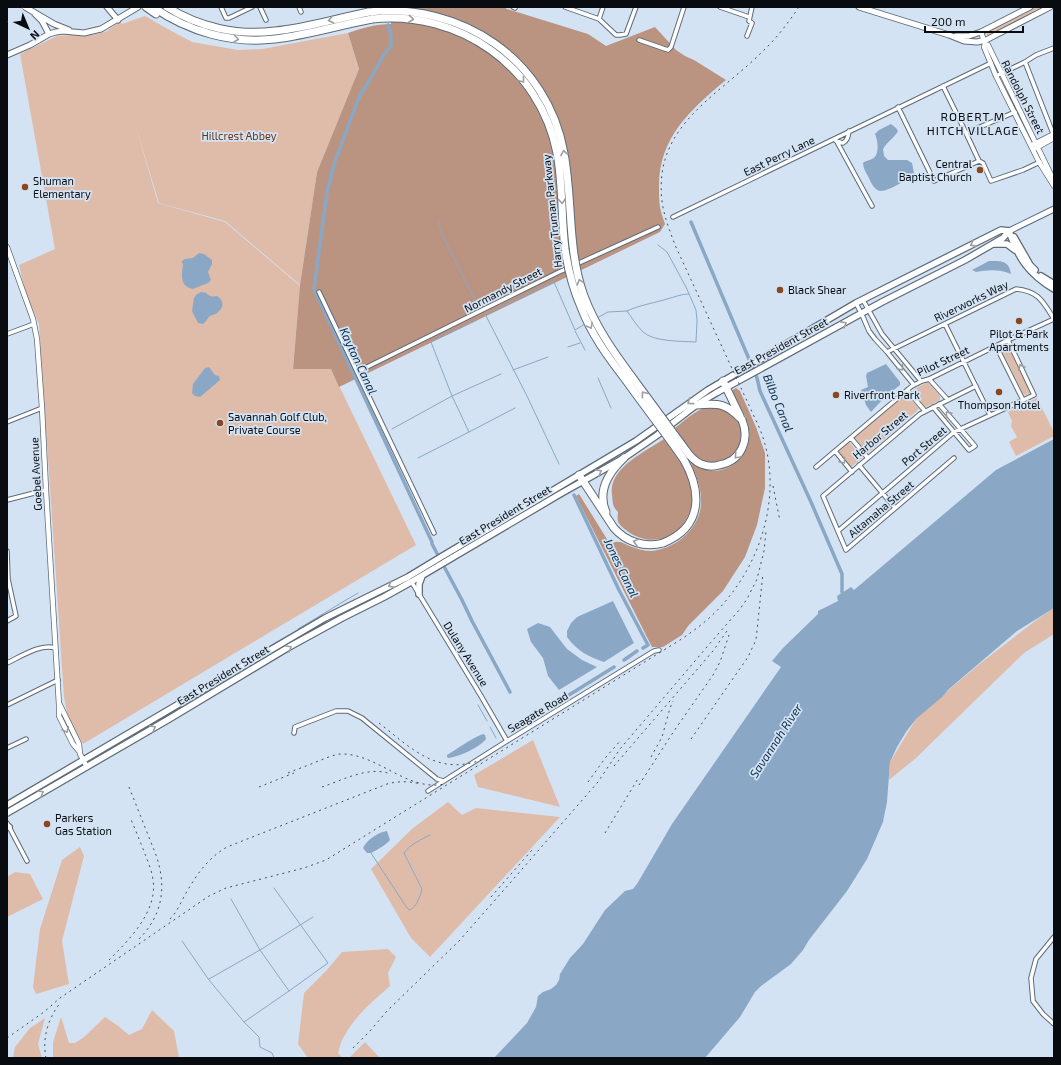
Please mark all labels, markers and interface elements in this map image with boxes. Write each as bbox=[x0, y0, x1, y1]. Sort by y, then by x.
north arrow bbox=[8, 8, 48, 48]
scale bar bbox=[925, 8, 1023, 34]
text: 200 m bbox=[931, 14, 965, 28]
one-way arrow bbox=[408, 15, 414, 24]
one-way arrow bbox=[327, 16, 334, 24]
text: N bbox=[28, 28, 43, 43]
one-way arrow bbox=[233, 34, 239, 43]
street label: Randolph Street bbox=[999, 58, 1048, 136]
one-way arrow bbox=[517, 75, 524, 82]
district label: ROBERT M HITCH VILLAGE bbox=[927, 109, 1019, 137]
park label: Hillcrest Abbey bbox=[201, 129, 277, 142]
street label: East Perry Lane bbox=[741, 133, 817, 178]
one-way arrow bbox=[560, 150, 569, 156]
street label: Harry Truman Parkway bbox=[539, 154, 564, 268]
place label: Central Baptist Church bbox=[899, 157, 973, 183]
marker: Central Baptist Church bbox=[975, 165, 985, 175]
place label: Shuman Elementary bbox=[33, 174, 91, 200]
marker: Shuman Elementary bbox=[20, 182, 30, 192]
one-way arrow bbox=[557, 198, 566, 204]
one-way arrow bbox=[970, 239, 977, 247]
street label: Normandy Street bbox=[462, 264, 544, 315]
street label: Riverworks Way bbox=[932, 277, 1010, 324]
one-way arrow bbox=[576, 279, 585, 286]
place label: Black Shear bbox=[788, 283, 847, 296]
marker: Black Shear bbox=[775, 285, 785, 295]
street label: East President Street bbox=[732, 314, 830, 377]
marker: Pilot & Park Apartments bbox=[1014, 316, 1024, 326]
one-way arrow bbox=[839, 321, 847, 328]
one-way arrow bbox=[585, 322, 592, 329]
water label: Kayton Canal bbox=[336, 325, 380, 397]
place label: Pilot & Park Apartments bbox=[989, 327, 1049, 353]
street label: Pilot Street bbox=[915, 343, 971, 378]
one-way arrow bbox=[896, 364, 903, 371]
one-way arrow bbox=[1018, 364, 1026, 371]
water label: Bilbo Canal bbox=[761, 372, 797, 434]
marker: Thompson Hotel bbox=[994, 387, 1004, 397]
place label: Riverfront Park bbox=[844, 388, 920, 401]
marker: Riverfront Park bbox=[831, 390, 841, 400]
one-way arrow bbox=[642, 391, 649, 398]
one-way arrow bbox=[687, 397, 694, 405]
place label: Thompson Hotel bbox=[958, 398, 1041, 411]
street label: Harbor Street bbox=[850, 408, 910, 461]
place label: Savannah Golf Club, Private Course bbox=[228, 410, 327, 436]
one-way arrow bbox=[945, 412, 952, 419]
marker: Savannah Golf Club, Private Course bbox=[215, 418, 225, 428]
street label: Port Street bbox=[899, 423, 949, 468]
street label: Goebel Avenue bbox=[27, 437, 44, 511]
one-way arrow bbox=[734, 451, 741, 458]
one-way arrow bbox=[839, 457, 846, 464]
one-way arrow bbox=[595, 470, 602, 477]
street label: Altamaha Street bbox=[845, 477, 916, 540]
street label: East President Street bbox=[456, 482, 553, 547]
water label: Jones Canal bbox=[601, 535, 642, 599]
one-way arrow bbox=[633, 538, 640, 547]
one-way arrow bbox=[388, 580, 395, 588]
street label: Dulany Avenue bbox=[441, 619, 492, 689]
street label: East President Street bbox=[174, 642, 271, 707]
one-way arrow bbox=[285, 645, 292, 652]
street label: Seagate Road bbox=[505, 688, 570, 735]
water label: Savannah River bbox=[746, 701, 804, 780]
one-way arrow bbox=[61, 725, 68, 733]
one-way arrow bbox=[149, 725, 156, 733]
one-way arrow bbox=[37, 791, 44, 798]
place label: Parkers Gas Station bbox=[55, 811, 112, 837]
marker: Parkers Gas Station bbox=[42, 819, 52, 829]

